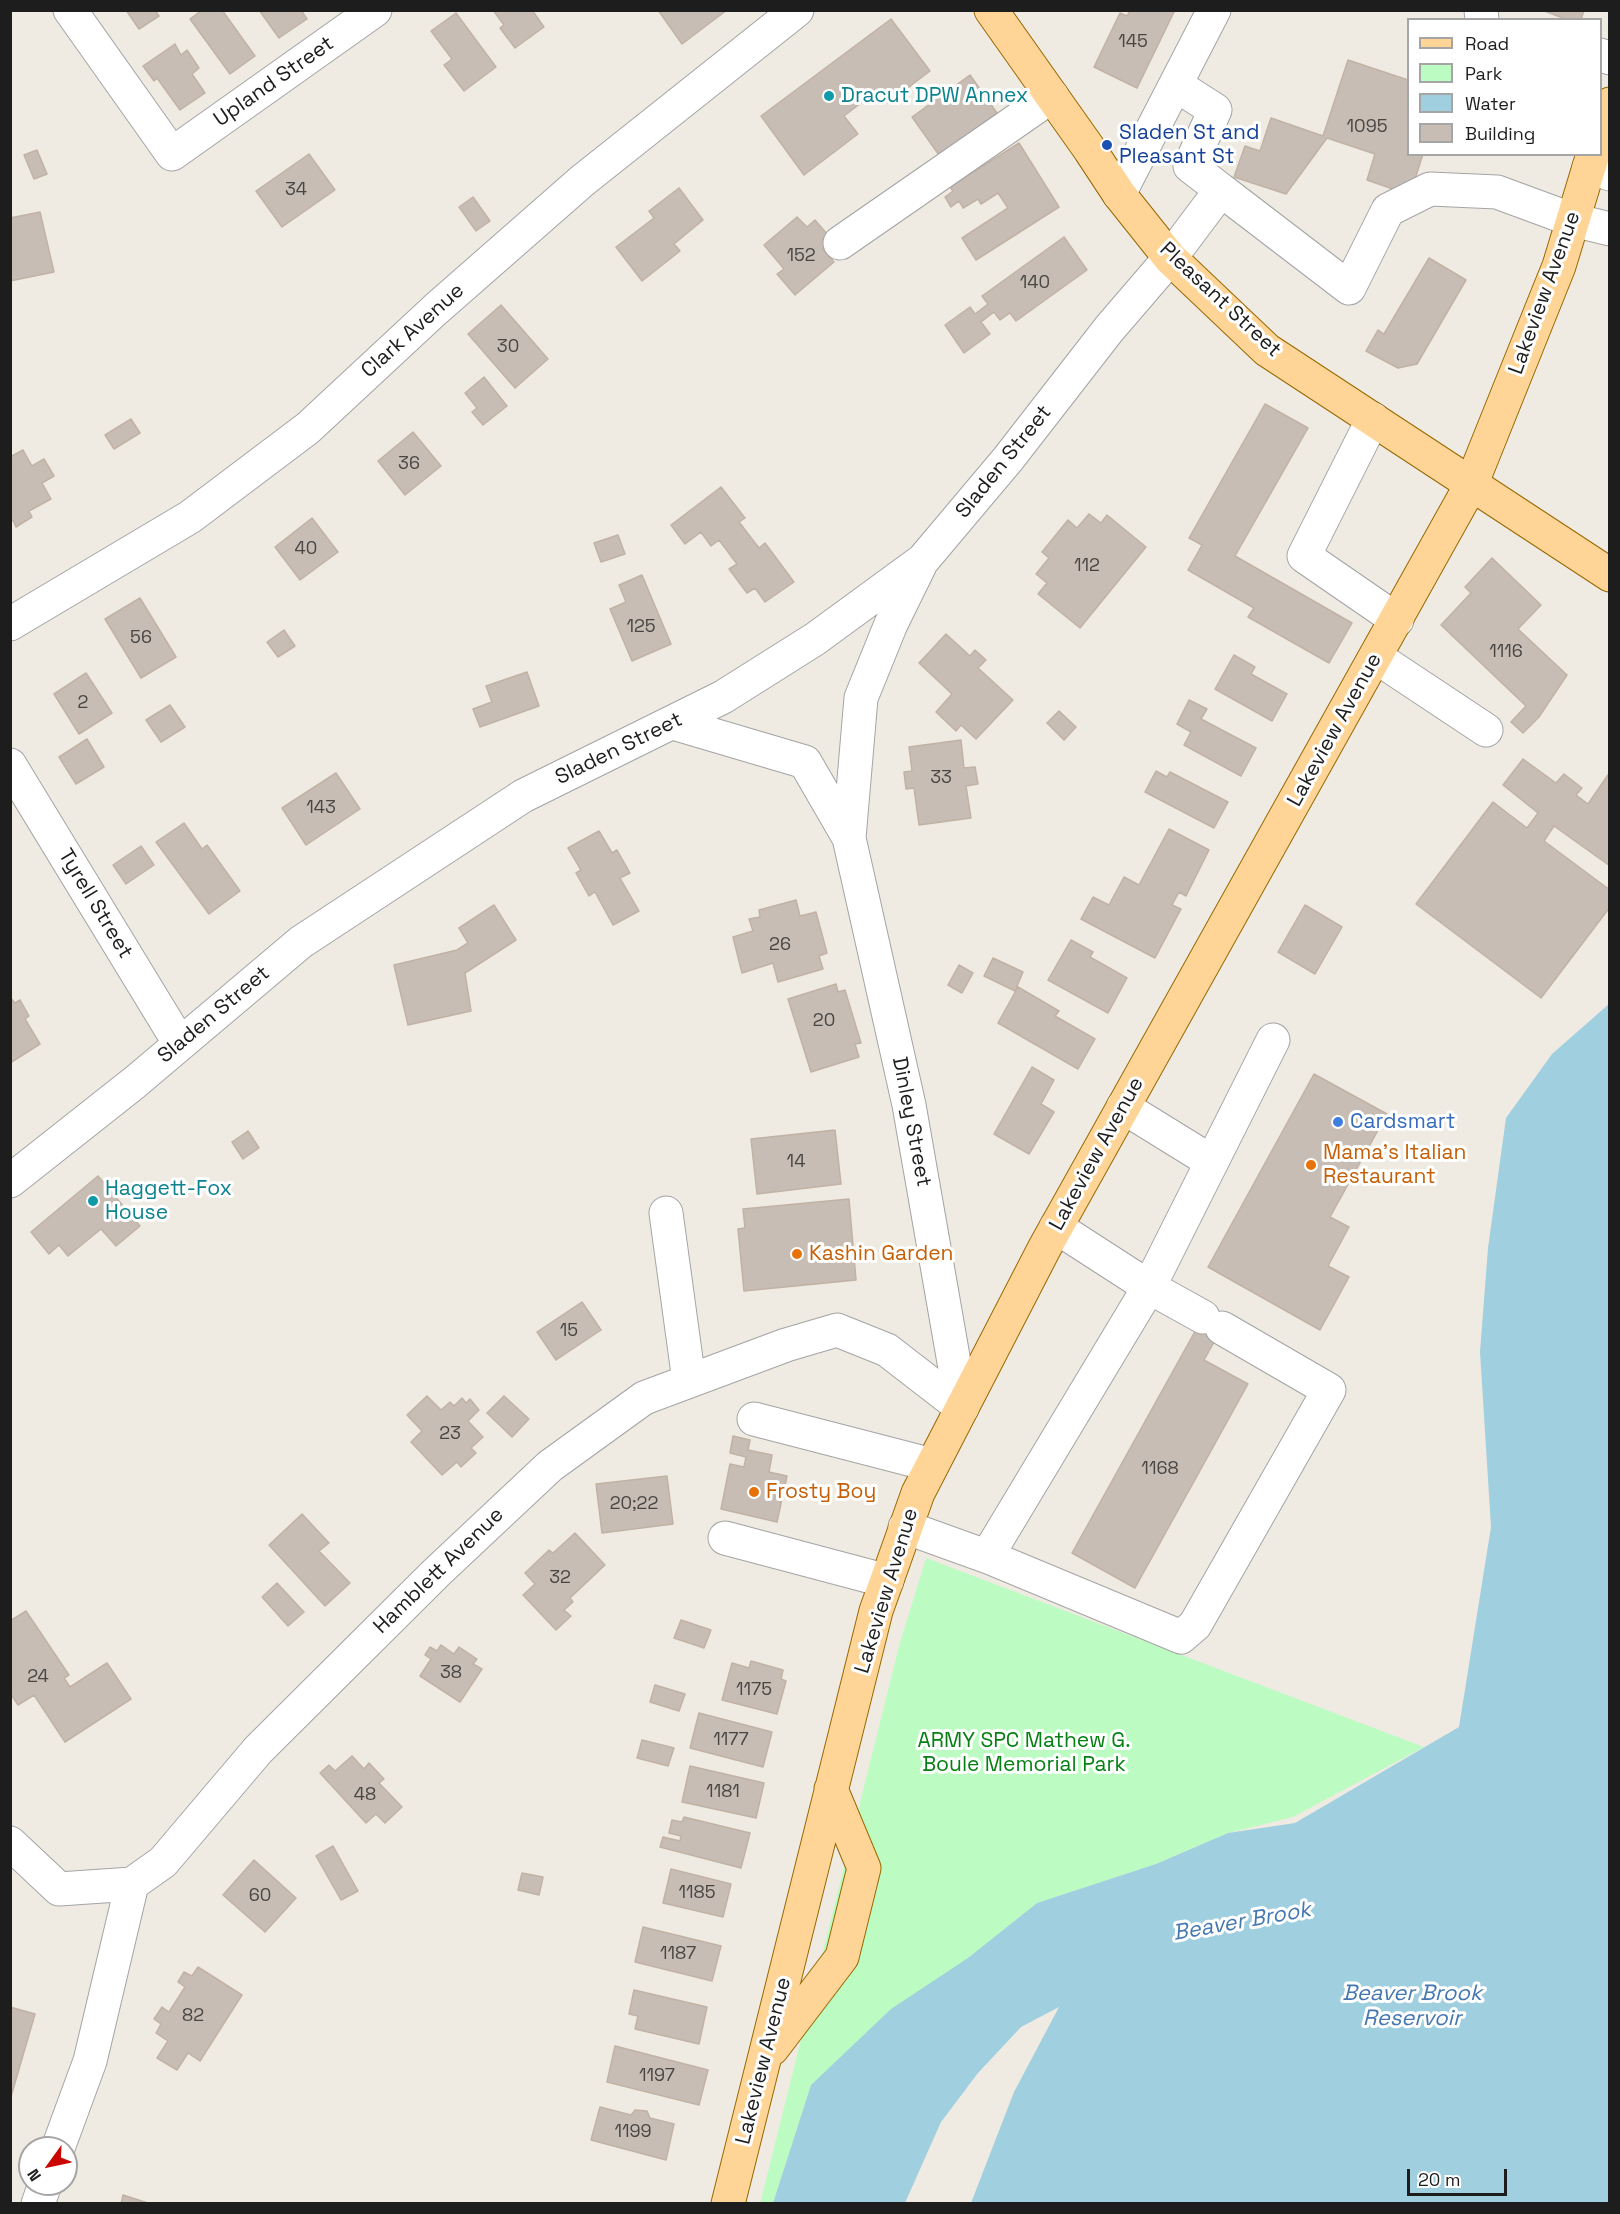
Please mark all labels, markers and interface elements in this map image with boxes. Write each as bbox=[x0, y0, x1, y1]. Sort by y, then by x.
legend bbox=[1407, 18, 1602, 156]
street label: Upland Street bbox=[209, 31, 339, 133]
house number: 145 bbox=[1118, 31, 1148, 53]
text: Road bbox=[1465, 32, 1509, 55]
text: Park bbox=[1465, 62, 1502, 85]
place label: Dracut DPW Annex bbox=[841, 83, 1028, 109]
marker: Dracut DPW Annex bbox=[822, 89, 836, 103]
text: Water bbox=[1465, 92, 1516, 115]
house number: 1095 bbox=[1347, 116, 1387, 138]
place label: Sladen St and Pleasant St bbox=[1119, 120, 1259, 170]
text: Building bbox=[1465, 122, 1535, 145]
marker: Sladen St and Pleasant St bbox=[1100, 138, 1114, 152]
house number: 34 bbox=[285, 179, 307, 201]
street label: Lakeview Avenue bbox=[1504, 208, 1586, 378]
street label: Pleasant Street bbox=[1154, 237, 1286, 363]
house number: 152 bbox=[786, 245, 816, 267]
house number: 140 bbox=[1020, 272, 1050, 294]
street label: Clark Avenue bbox=[356, 278, 470, 384]
house number: 30 bbox=[497, 336, 519, 358]
street label: Sladen Street bbox=[951, 400, 1057, 524]
house number: 36 bbox=[398, 453, 420, 475]
house number: 40 bbox=[295, 538, 317, 560]
house number: 112 bbox=[1074, 555, 1100, 577]
house number: 125 bbox=[626, 616, 656, 638]
house number: 56 bbox=[130, 627, 152, 649]
house number: 1116 bbox=[1489, 641, 1523, 663]
street label: Lakeview Avenue bbox=[1282, 649, 1388, 811]
house number: 2 bbox=[78, 692, 88, 714]
street label: Sladen Street bbox=[551, 707, 687, 791]
house number: 33 bbox=[930, 767, 952, 789]
house number: 143 bbox=[306, 797, 336, 819]
street label: Tyrell Street bbox=[52, 845, 138, 963]
house number: 26 bbox=[769, 934, 791, 956]
street label: Sladen Street bbox=[153, 961, 275, 1069]
house number: 20 bbox=[813, 1010, 835, 1032]
street label: Dinley Street bbox=[886, 1055, 936, 1189]
street label: Lakeview Avenue bbox=[1044, 1073, 1150, 1235]
place label: Cardsmart bbox=[1350, 1109, 1455, 1135]
marker: Cardsmart bbox=[1331, 1115, 1345, 1129]
place label: Mama's Italian Restaurant bbox=[1323, 1140, 1466, 1190]
house number: 14 bbox=[787, 1151, 805, 1173]
marker: Mama's Italian Restaurant bbox=[1304, 1158, 1318, 1172]
place label: Haggett-Fox House bbox=[105, 1176, 232, 1226]
marker: Haggett-Fox House bbox=[86, 1194, 100, 1208]
place label: Kashin Garden bbox=[809, 1241, 953, 1267]
marker: Kashin Garden bbox=[790, 1247, 804, 1261]
house number: 15 bbox=[560, 1320, 578, 1342]
house number: 23 bbox=[439, 1423, 461, 1445]
house number: 1168 bbox=[1141, 1458, 1179, 1480]
place label: Frosty Boy bbox=[766, 1479, 876, 1505]
marker: Frosty Boy bbox=[747, 1485, 761, 1499]
house number: 20;22 bbox=[610, 1493, 658, 1515]
street label: Hamblett Avenue bbox=[369, 1503, 509, 1639]
street label: Lakeview Avenue bbox=[850, 1505, 924, 1677]
house number: 32 bbox=[549, 1567, 571, 1589]
house number: 38 bbox=[440, 1662, 462, 1684]
house number: 24 bbox=[27, 1666, 49, 1688]
house number: 1175 bbox=[736, 1679, 772, 1701]
park label: ARMY SPC Mathew G. Boule Memorial Park bbox=[918, 1728, 1130, 1778]
house number: 1177 bbox=[713, 1729, 749, 1751]
house number: 1181 bbox=[706, 1781, 740, 1803]
house number: 48 bbox=[354, 1784, 376, 1806]
house number: 1185 bbox=[678, 1882, 716, 1904]
house number: 60 bbox=[249, 1885, 271, 1907]
water label: Beaver Brook bbox=[1171, 1897, 1313, 1947]
house number: 1187 bbox=[660, 1943, 696, 1965]
street label: Lakeview Avenue bbox=[731, 1975, 797, 2147]
water label: Beaver Brook Reservoir bbox=[1342, 1981, 1482, 2032]
house number: 82 bbox=[182, 2005, 204, 2027]
house number: 1197 bbox=[639, 2065, 675, 2087]
house number: 1199 bbox=[614, 2121, 652, 2143]
north arrow bbox=[18, 2136, 78, 2196]
scale bar bbox=[1410, 2157, 1510, 2195]
text: N bbox=[22, 2165, 46, 2185]
text: 20 m bbox=[1418, 2168, 1461, 2191]

